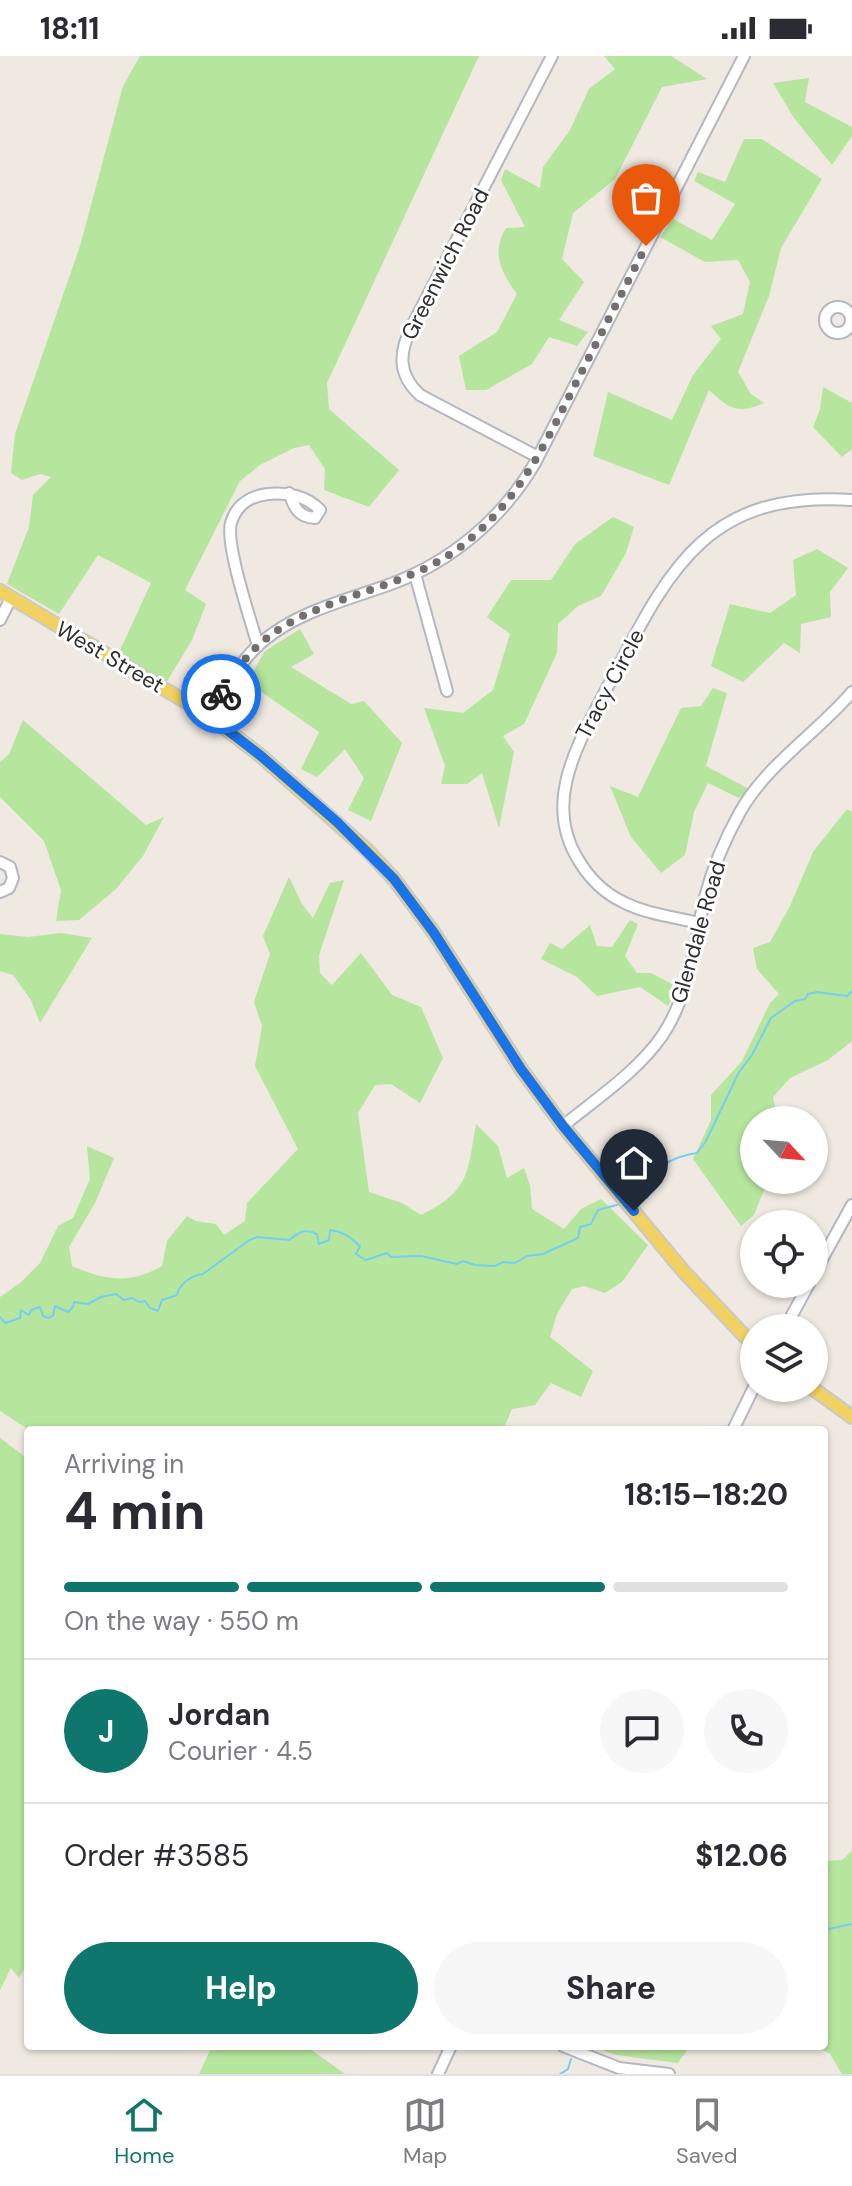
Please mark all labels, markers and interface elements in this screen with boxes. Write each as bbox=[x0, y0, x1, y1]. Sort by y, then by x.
text: 18:11 bbox=[40, 9, 99, 48]
pin bbox=[612, 164, 680, 246]
icon: bag bbox=[624, 176, 668, 220]
street label: Greenwich Road bbox=[394, 183, 496, 345]
street label: West Street bbox=[51, 614, 169, 700]
street label: Tracy Circle bbox=[569, 624, 651, 744]
courier bbox=[181, 654, 261, 734]
icon: bike bbox=[199, 672, 243, 716]
street label: Glendale Road bbox=[664, 857, 732, 1007]
north arrow bbox=[740, 1106, 828, 1194]
map controls bbox=[740, 1106, 828, 1402]
pin bbox=[600, 1129, 668, 1211]
icon: home bbox=[612, 1141, 656, 1185]
button: locate bbox=[740, 1210, 828, 1298]
button: layers bbox=[740, 1314, 828, 1402]
text: Arriving in bbox=[64, 1447, 184, 1481]
text: 18:15–18:20 bbox=[624, 1475, 788, 1514]
text: 4 min bbox=[64, 1477, 205, 1545]
text: On the way · 550 m bbox=[64, 1604, 299, 1638]
button: chat bbox=[600, 1689, 684, 1773]
button: phone bbox=[704, 1689, 788, 1773]
text: Jordan bbox=[168, 1695, 270, 1734]
text: J bbox=[98, 1712, 114, 1751]
text: Courier · 4.5 bbox=[168, 1734, 313, 1768]
text: Order #3585 bbox=[64, 1836, 249, 1875]
text: $12.06 bbox=[695, 1836, 788, 1875]
button: Help bbox=[64, 1942, 418, 2034]
button: Share bbox=[434, 1942, 788, 2034]
tab: Home bbox=[114, 2093, 174, 2170]
tab: Map bbox=[403, 2093, 447, 2170]
tab: Saved bbox=[676, 2093, 738, 2170]

